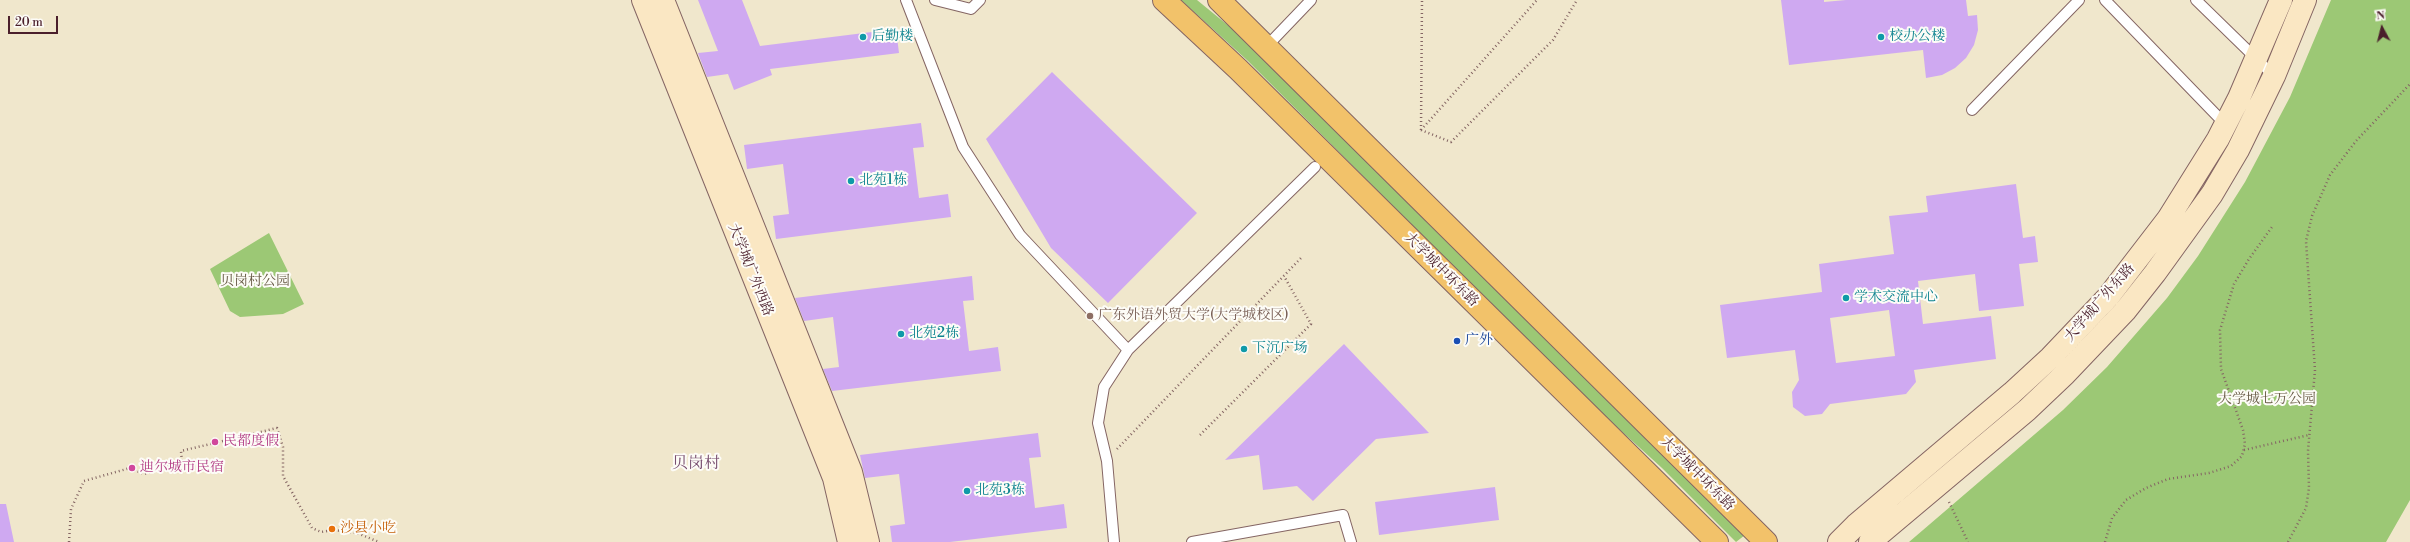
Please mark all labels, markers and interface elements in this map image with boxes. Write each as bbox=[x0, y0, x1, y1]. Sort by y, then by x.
scale bar bbox=[10, 8, 60, 34]
north arrow bbox=[2362, 8, 2402, 48]
text: N bbox=[2375, 9, 2386, 24]
text: 20 m bbox=[15, 15, 43, 30]
place label: 后勤楼 bbox=[871, 29, 913, 45]
place label: 校办公楼 bbox=[1889, 29, 1945, 45]
marker: 后勤楼 bbox=[858, 32, 868, 42]
marker: 校办公楼 bbox=[1876, 32, 1886, 42]
place label: 北苑1栋 bbox=[859, 173, 907, 189]
marker: 北苑1栋 bbox=[846, 176, 856, 186]
street label: 大学城广外西路 bbox=[724, 221, 776, 319]
street label: 大学城中环东路 bbox=[1400, 229, 1482, 311]
street label: 大学城广外东路 bbox=[2062, 261, 2138, 345]
park label: 贝岗村公园 bbox=[220, 274, 290, 290]
place label: 学术交流中心 bbox=[1854, 290, 1938, 306]
marker: 学术交流中心 bbox=[1841, 293, 1851, 303]
place label: 广东外语外贸大学(大学城校区) bbox=[1098, 308, 1289, 324]
marker: 广东外语外贸大学(大学城校区) bbox=[1085, 311, 1095, 321]
place label: 北苑2栋 bbox=[909, 326, 959, 342]
marker: 北苑2栋 bbox=[896, 329, 906, 339]
place label: 广外 bbox=[1465, 333, 1493, 349]
marker: 广外 bbox=[1452, 336, 1462, 346]
place label: 下沉广场 bbox=[1252, 341, 1308, 357]
marker: 下沉广场 bbox=[1239, 344, 1249, 354]
park label: 大学城七万公园 bbox=[2218, 392, 2316, 408]
street label: 大学城中环东路 bbox=[1656, 433, 1738, 515]
place label: 民都度假 bbox=[223, 434, 279, 450]
marker: 民都度假 bbox=[210, 437, 220, 447]
district label: 贝岗村 bbox=[672, 454, 720, 474]
place label: 迪尔城市民宿 bbox=[140, 460, 224, 476]
marker: 迪尔城市民宿 bbox=[127, 463, 137, 473]
place label: 北苑3栋 bbox=[975, 483, 1025, 499]
marker: 北苑3栋 bbox=[962, 486, 972, 496]
place label: 沙县小吃 bbox=[340, 521, 396, 537]
marker: 沙县小吃 bbox=[327, 524, 337, 534]

